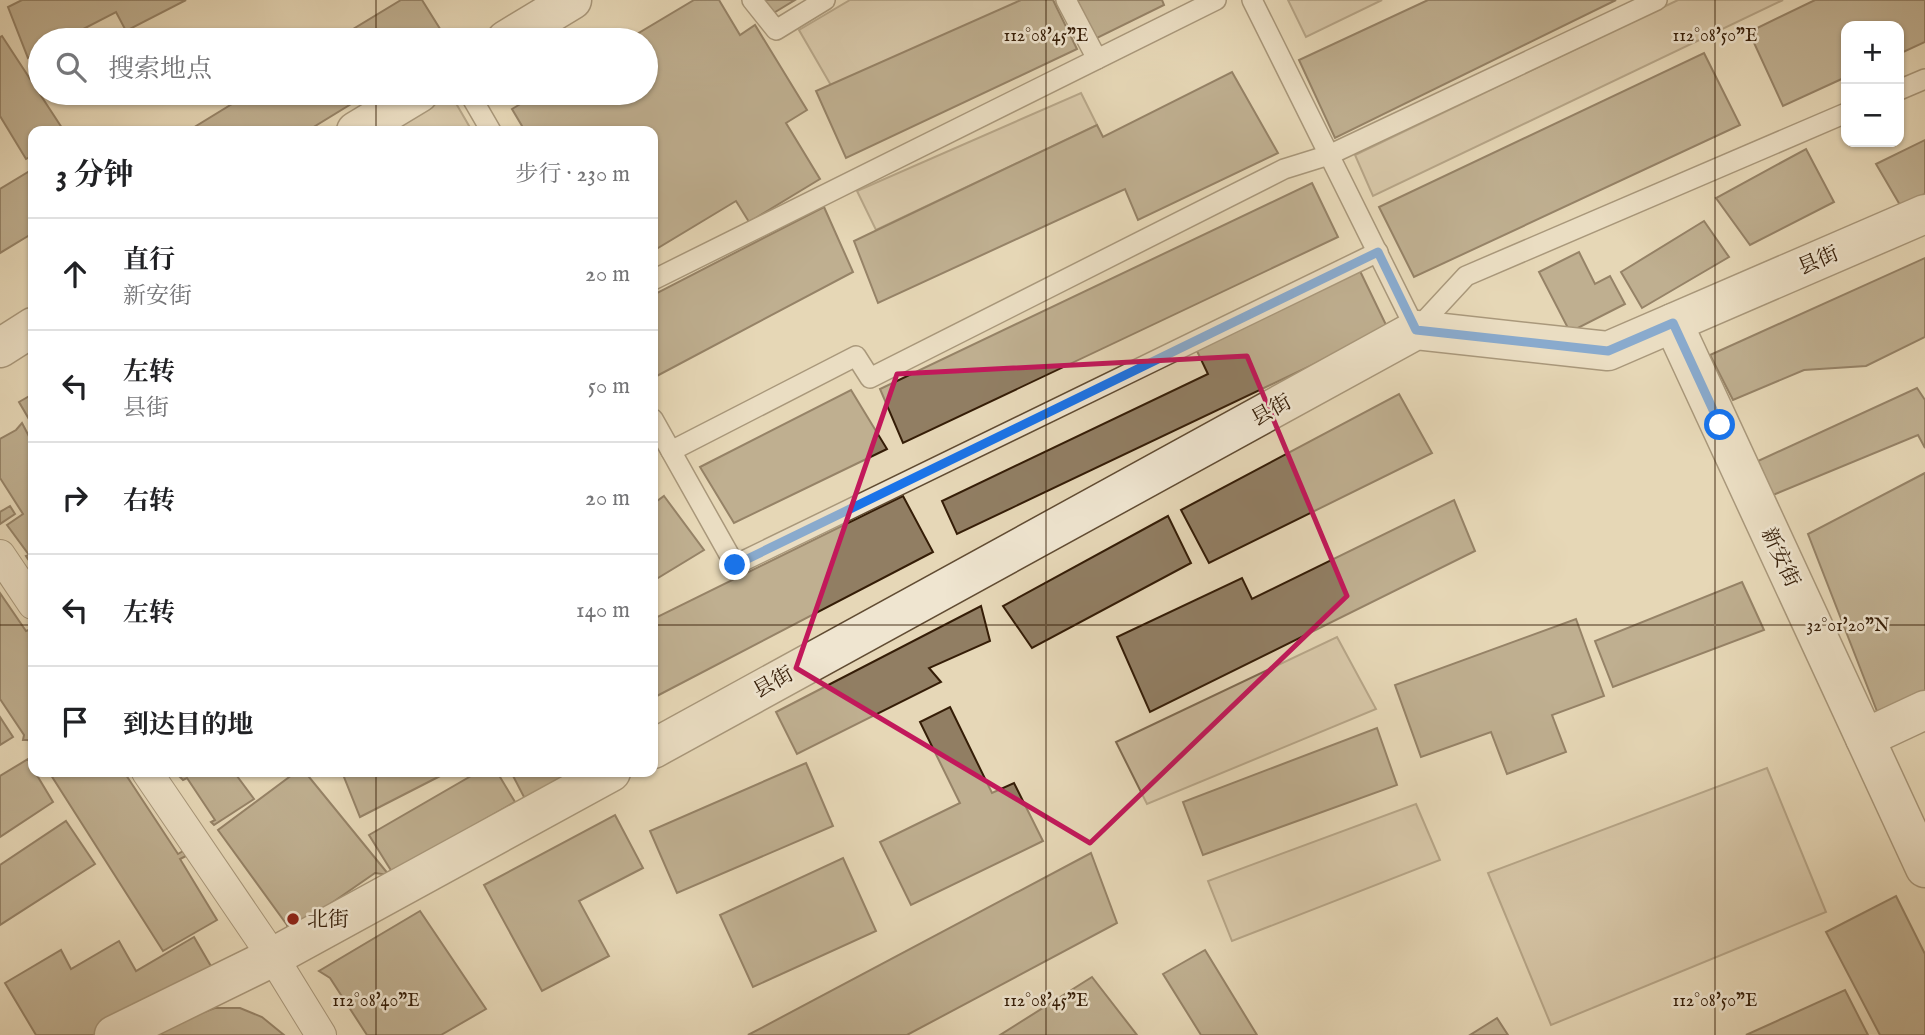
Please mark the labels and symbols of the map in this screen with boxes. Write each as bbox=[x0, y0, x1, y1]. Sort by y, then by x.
text: 112°08'45"E bbox=[1003, 25, 1089, 48]
text: 112°08'50"E bbox=[1672, 25, 1758, 48]
street label: 县街 bbox=[1794, 241, 1843, 282]
street label: 县街 bbox=[1247, 389, 1297, 433]
route start bbox=[1704, 409, 1735, 440]
street label: 新安街 bbox=[1754, 523, 1805, 592]
route end bbox=[719, 549, 750, 580]
text: 32°01'20"N bbox=[1806, 615, 1890, 638]
street label: 县街 bbox=[749, 661, 799, 705]
place label: 北街 bbox=[307, 907, 349, 934]
marker: 北街 bbox=[285, 911, 301, 927]
text: 112°08'40"E bbox=[332, 990, 420, 1013]
text: 112°08'45"E bbox=[1003, 990, 1089, 1013]
text: 112°08'50"E bbox=[1672, 990, 1758, 1013]

